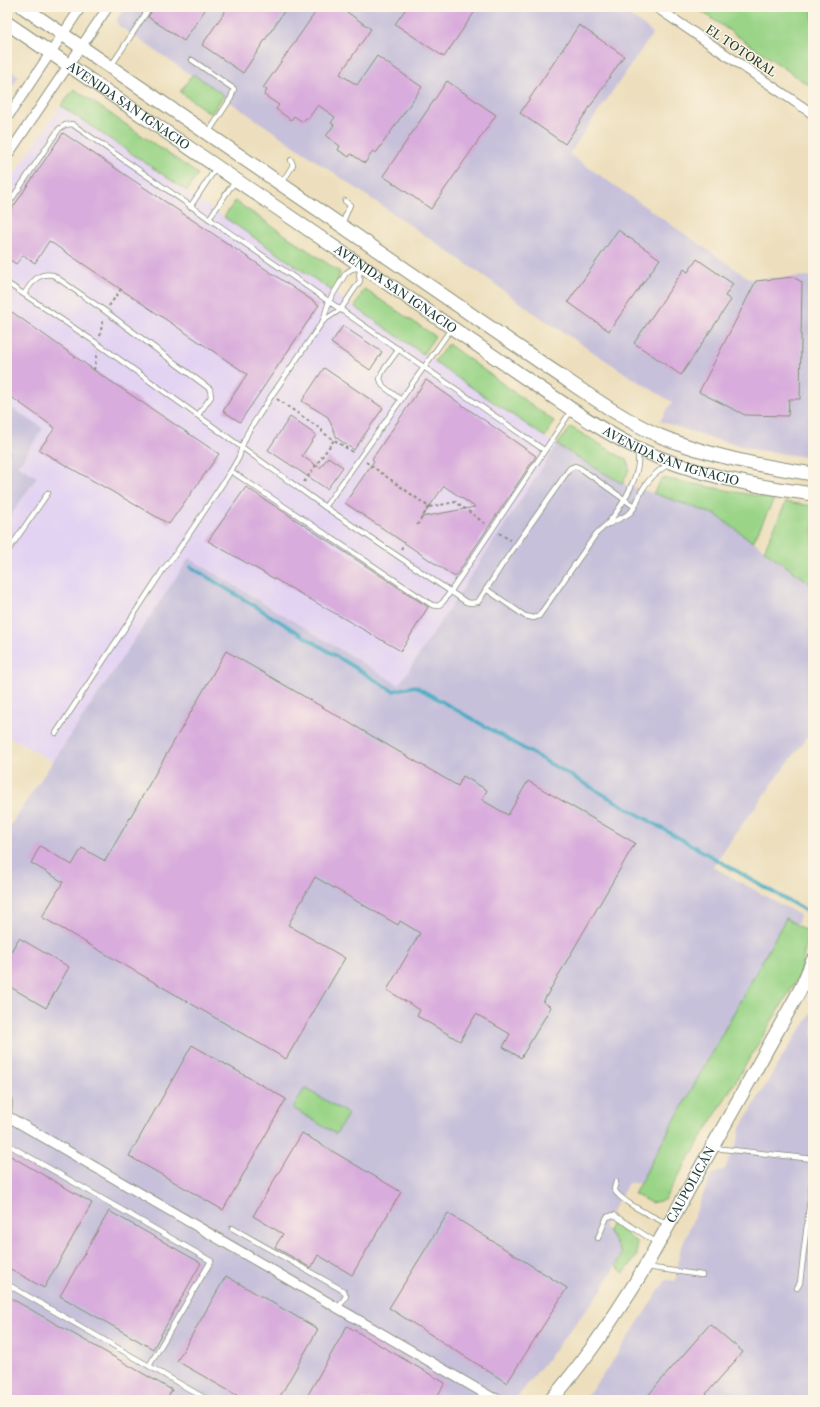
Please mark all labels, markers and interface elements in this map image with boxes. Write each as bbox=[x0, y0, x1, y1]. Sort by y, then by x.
street label: EL TOTORAL bbox=[703, 21, 780, 80]
street label: AVENIDA SAN IGNACIO bbox=[64, 58, 193, 153]
street label: AVENIDA SAN IGNACIO bbox=[331, 241, 460, 336]
street label: AVENIDA SAN IGNACIO bbox=[599, 422, 741, 488]
street label: CAUPOLICÁN bbox=[663, 1144, 718, 1226]

